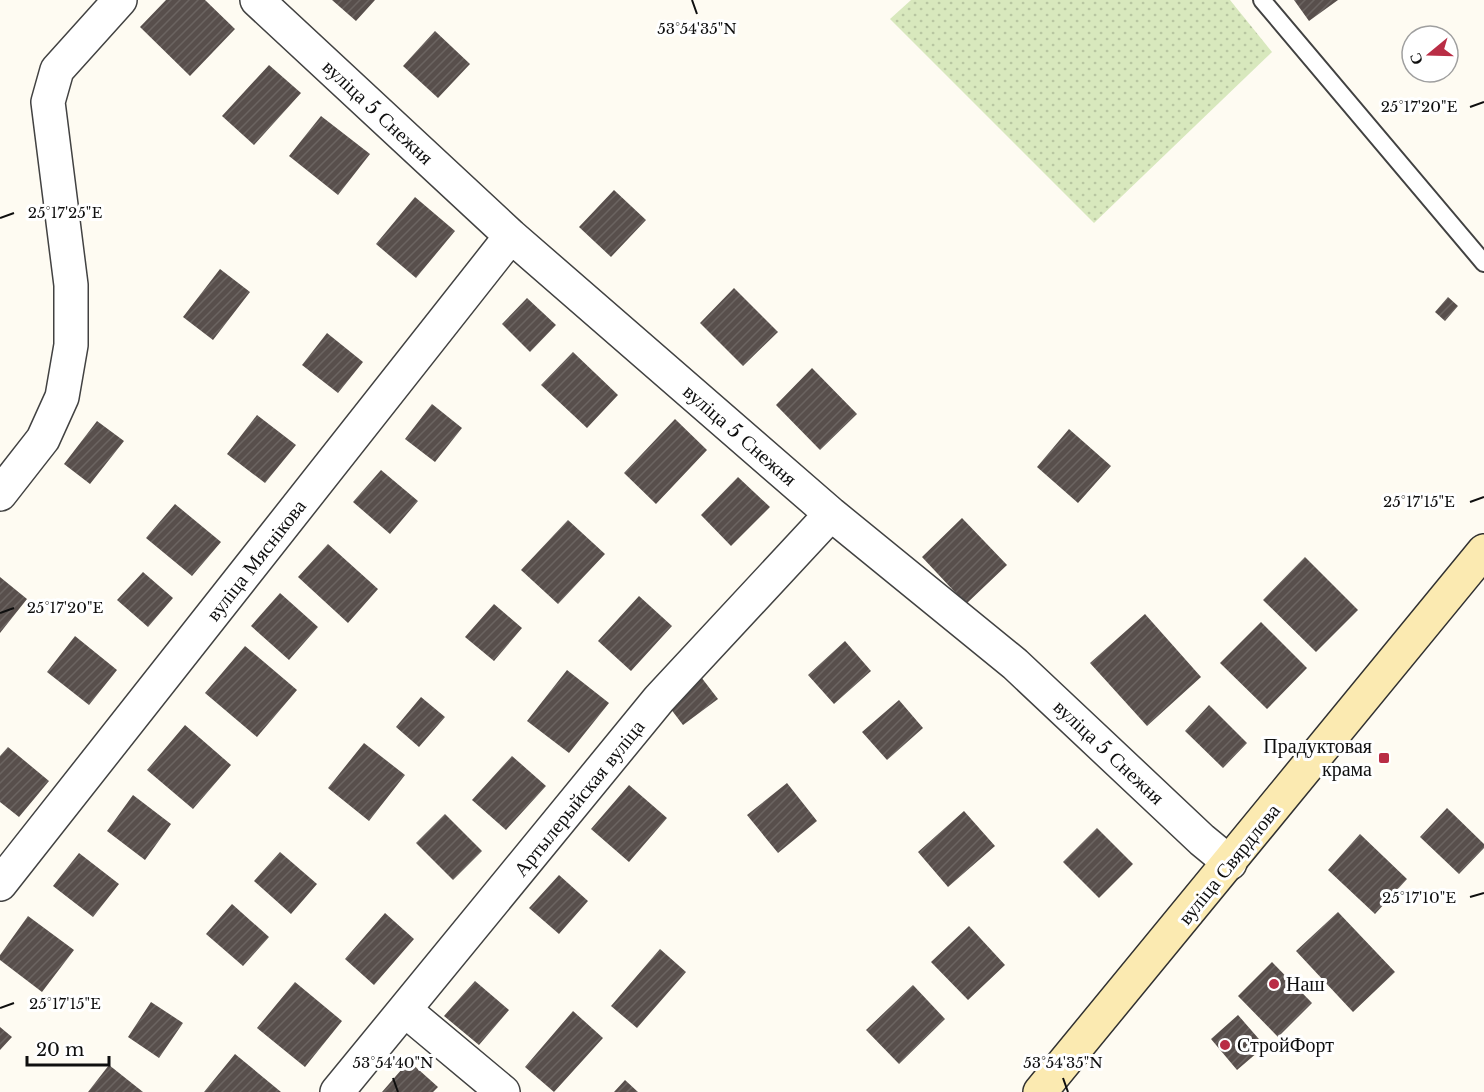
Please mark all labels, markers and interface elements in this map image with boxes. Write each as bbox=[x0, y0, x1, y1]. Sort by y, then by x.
text: 53°54'35"N bbox=[657, 19, 737, 38]
north arrow bbox=[1400, 24, 1460, 84]
text: С bbox=[1404, 50, 1427, 68]
street label: вуліца 5 Снежня bbox=[318, 55, 438, 169]
text: 25°17'20"E bbox=[1381, 97, 1457, 116]
text: 25°17'25"E bbox=[28, 203, 102, 222]
street label: вуліца 5 Снежня bbox=[678, 379, 802, 491]
text: 25°17'15"E bbox=[1383, 492, 1455, 511]
street label: вуліца Мяснікова bbox=[201, 494, 311, 626]
text: 25°17'20"E bbox=[27, 598, 103, 617]
street label: вуліца 5 Снежня bbox=[1049, 695, 1169, 809]
street label: Артылерыйская вуліца bbox=[508, 715, 650, 881]
place label: Прадуктовая крама bbox=[1263, 734, 1372, 781]
marker: Прадуктовая крама bbox=[1377, 751, 1391, 765]
street label: вуліца Свярдлова bbox=[1173, 799, 1285, 929]
text: 25°17'10"E bbox=[1382, 888, 1456, 907]
place label: Наш bbox=[1286, 972, 1325, 996]
marker: Наш bbox=[1267, 977, 1281, 991]
text: 25°17'15"E bbox=[29, 994, 101, 1013]
scale bar bbox=[27, 1029, 110, 1067]
place label: СтройФорт bbox=[1237, 1033, 1334, 1057]
marker: СтройФорт bbox=[1218, 1038, 1232, 1052]
text: 20 m bbox=[36, 1039, 84, 1061]
text: 53°54'40"N bbox=[353, 1053, 433, 1072]
text: 53°54'35"N bbox=[1023, 1053, 1103, 1072]

